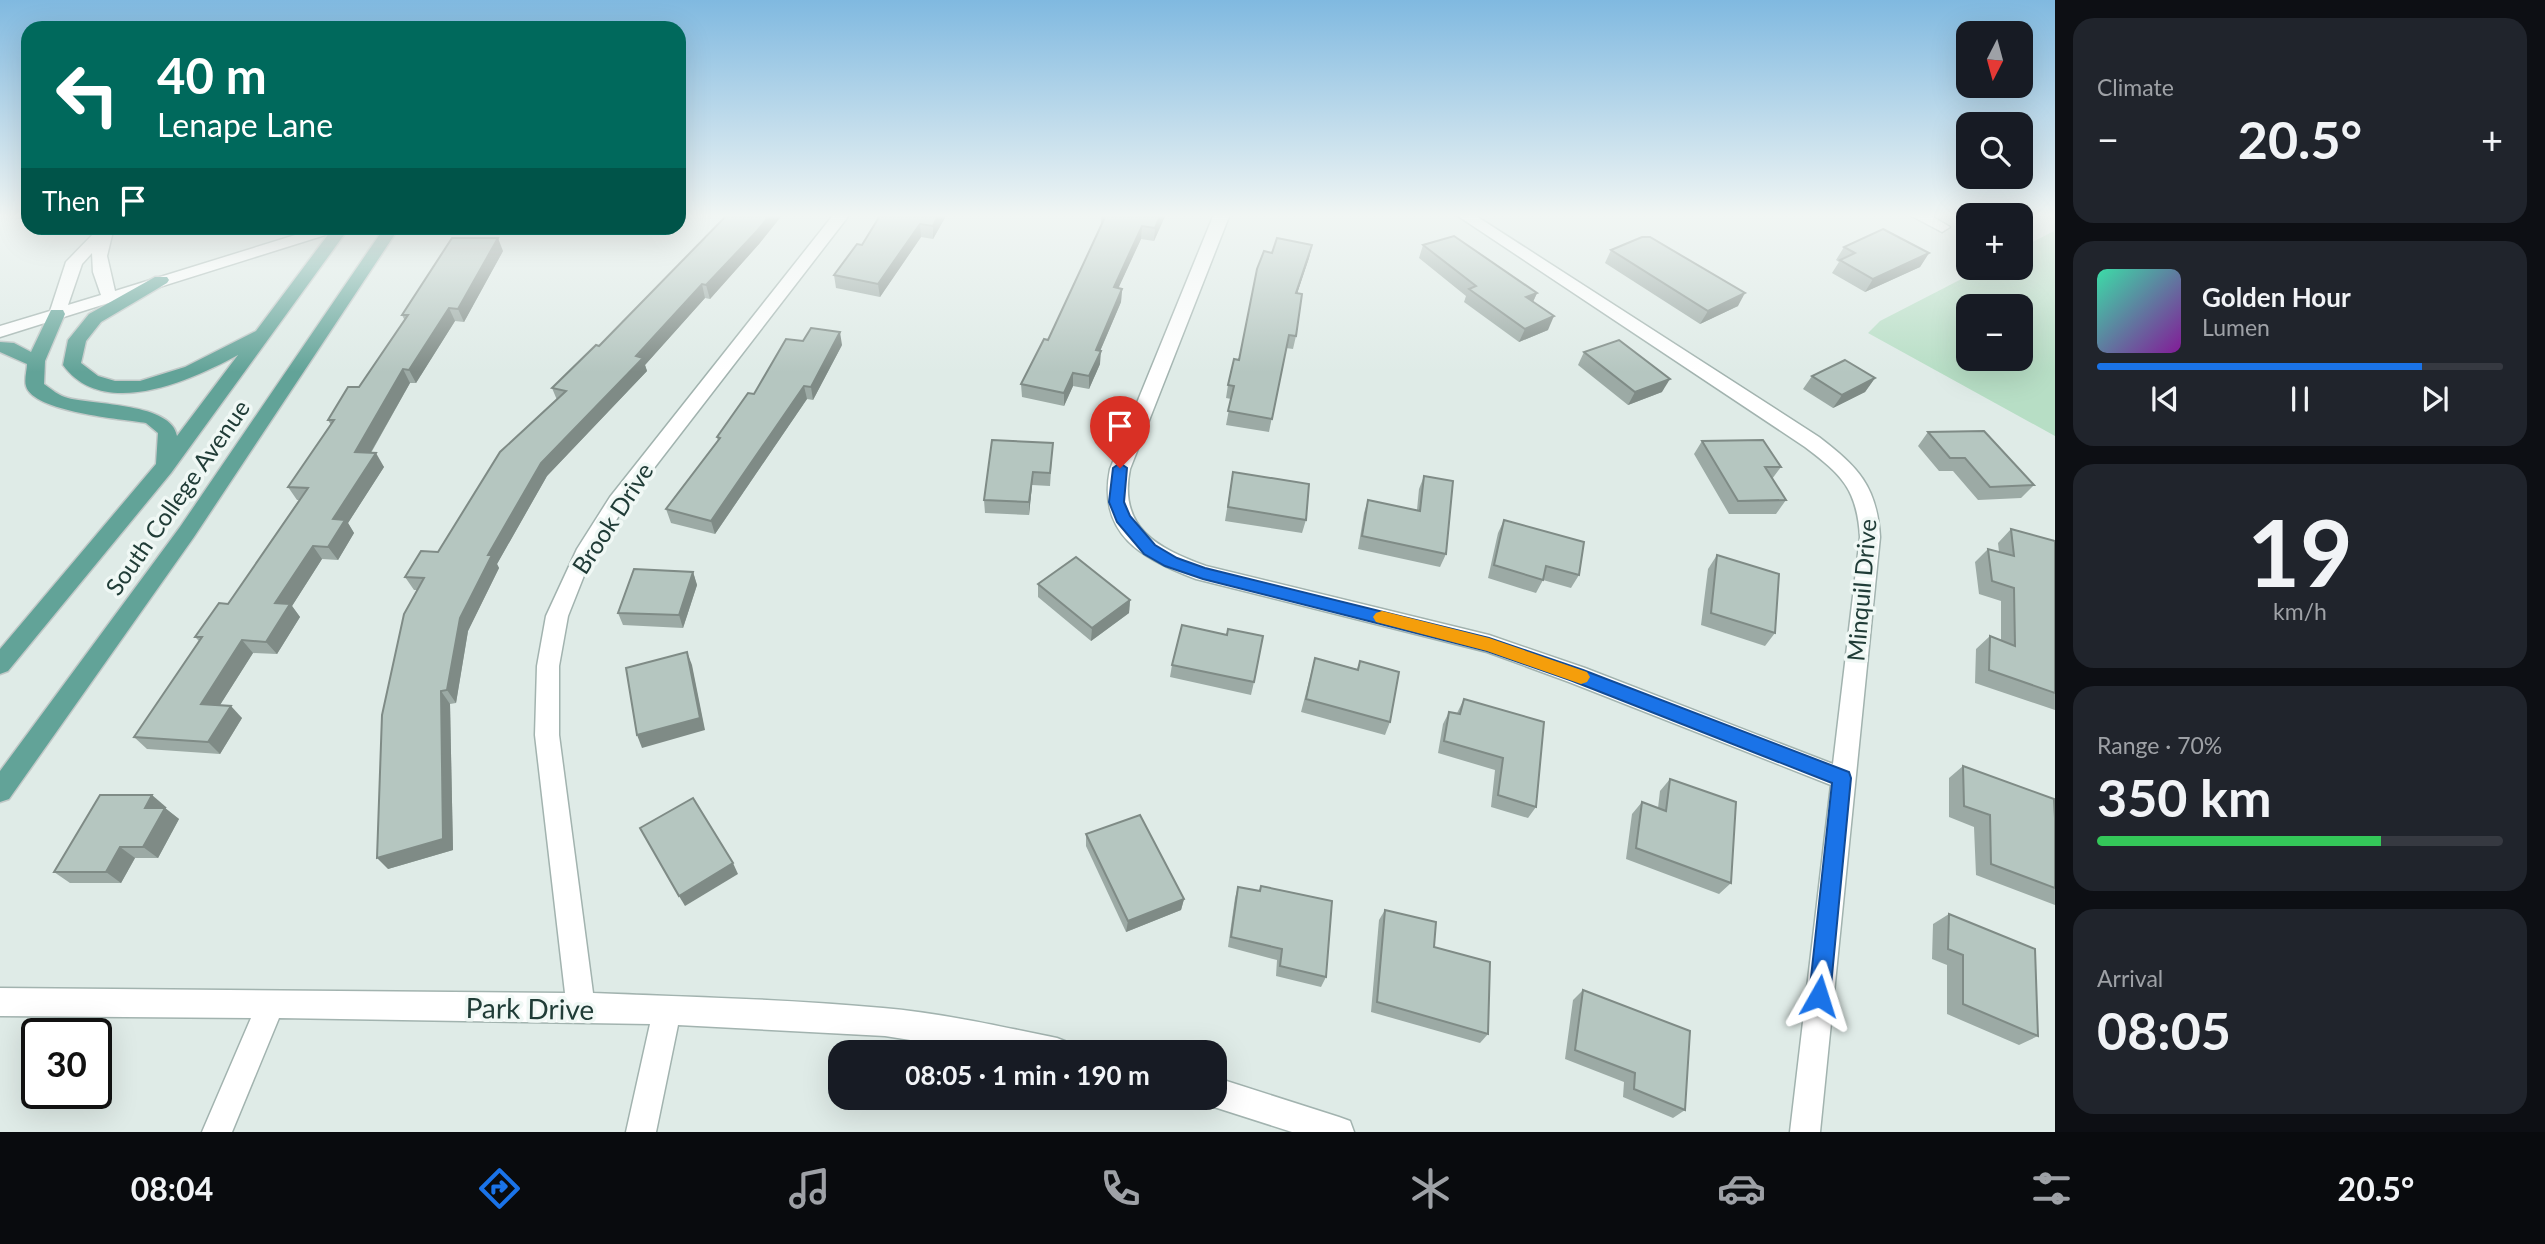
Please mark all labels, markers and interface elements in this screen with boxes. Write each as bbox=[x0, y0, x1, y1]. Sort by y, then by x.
north arrow bbox=[1956, 21, 2034, 98]
map controls bbox=[1956, 21, 2033, 371]
text: 40 m bbox=[157, 46, 267, 104]
icon: left bbox=[42, 49, 133, 140]
text: Climate bbox=[2097, 73, 2174, 101]
text: Lenape Lane bbox=[157, 105, 333, 144]
text: 20.5° bbox=[2238, 108, 2362, 170]
button: search bbox=[1956, 112, 2033, 189]
text: − bbox=[2097, 116, 2119, 162]
text: + bbox=[2481, 116, 2503, 162]
icon: arrive bbox=[114, 182, 152, 220]
text: Then bbox=[42, 185, 100, 217]
button: + bbox=[1956, 203, 2033, 280]
text: Golden Hour bbox=[2202, 281, 2351, 313]
button: − bbox=[1956, 294, 2033, 371]
text: Lumen bbox=[2202, 313, 2270, 341]
icon: previous bbox=[2146, 380, 2184, 418]
icon: pause bbox=[2281, 380, 2319, 418]
icon: next bbox=[2416, 380, 2454, 418]
street label: South College Avenue bbox=[99, 394, 255, 600]
pin bbox=[1090, 396, 1150, 468]
icon: arrive bbox=[1101, 407, 1139, 445]
street label: Brook Drive bbox=[565, 457, 659, 579]
text: 19 bbox=[2247, 497, 2353, 606]
street label: Minquil Drive bbox=[1840, 518, 1882, 662]
text: km/h bbox=[2273, 597, 2327, 625]
text: Range · 70% bbox=[2097, 731, 2222, 759]
text: 350 km bbox=[2097, 766, 2271, 828]
position arrow bbox=[1782, 959, 1856, 1033]
text: Arrival bbox=[2097, 964, 2163, 992]
street label: Park Drive bbox=[465, 990, 595, 1026]
text: 08:05 bbox=[2097, 999, 2231, 1061]
speed limit sign: 30 bbox=[21, 1018, 112, 1109]
text: 08:05 · 1 min · 190 m bbox=[905, 1059, 1150, 1091]
icon: directions bbox=[475, 1164, 524, 1213]
icon: music bbox=[785, 1164, 834, 1213]
icon: phone bbox=[1096, 1164, 1145, 1213]
icon: climate bbox=[1406, 1164, 1455, 1213]
icon: car bbox=[1717, 1164, 1766, 1213]
icon: filters bbox=[2027, 1164, 2076, 1213]
text: 08:04 bbox=[131, 1169, 213, 1208]
text: 20.5° bbox=[2338, 1169, 2414, 1208]

